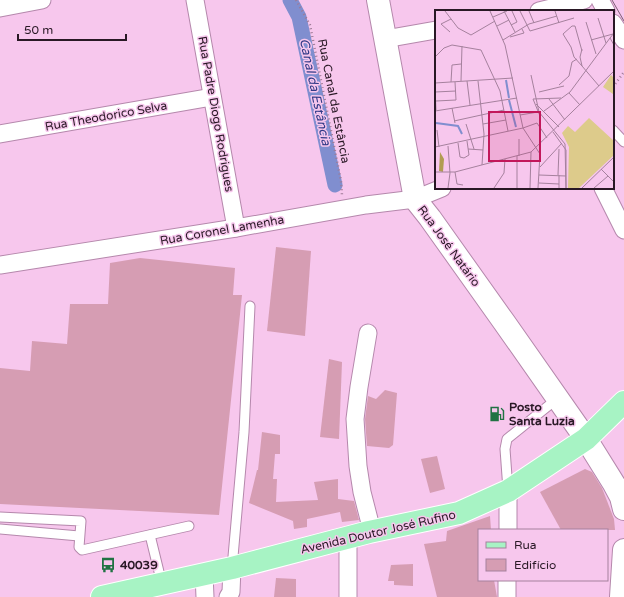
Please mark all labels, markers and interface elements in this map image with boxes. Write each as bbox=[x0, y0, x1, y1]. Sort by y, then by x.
inset map bbox=[435, 10, 614, 189]
scale bar bbox=[18, 16, 126, 42]
text: 50 m bbox=[24, 23, 53, 37]
street label: Rua Padre Diogo Rodrigues bbox=[195, 35, 237, 193]
water label: Canal da Estância bbox=[296, 37, 334, 148]
street label: Rua Canal da Estância bbox=[315, 38, 353, 164]
street label: Rua Theodorico Selva bbox=[44, 98, 168, 134]
street label: Rua José Natário bbox=[415, 203, 483, 289]
street label: Rua Coronel Lamenha bbox=[159, 212, 285, 248]
place label: Posto Santa Luzia bbox=[509, 400, 575, 428]
fuel station icon: Posto Santa Luzia bbox=[488, 405, 506, 423]
street label: Avenida Doutor José Rufino bbox=[299, 507, 457, 557]
legend bbox=[478, 529, 608, 581]
text: Rua bbox=[514, 538, 537, 552]
bus stop icon: 40039 bbox=[99, 556, 117, 574]
place label: 40039 bbox=[120, 558, 158, 572]
text: Edifício bbox=[514, 558, 556, 572]

